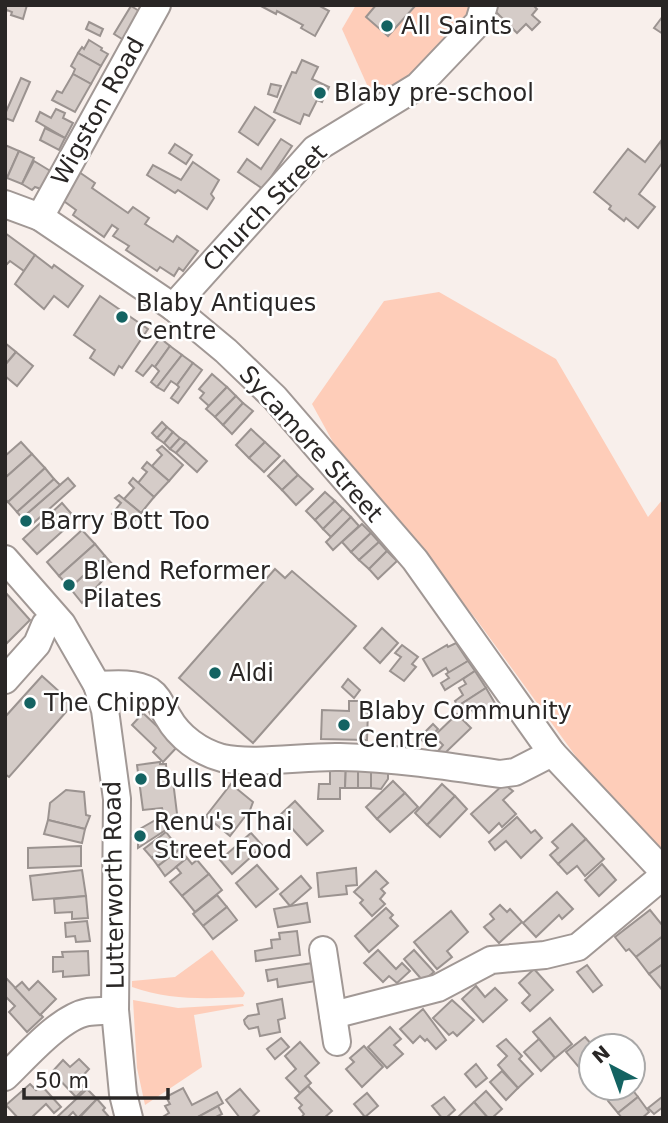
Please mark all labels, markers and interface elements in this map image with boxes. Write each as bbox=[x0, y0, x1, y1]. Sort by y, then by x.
place label: All Saints bbox=[401, 12, 512, 40]
marker: All Saints bbox=[379, 18, 395, 34]
street label: Wigston Road bbox=[46, 32, 150, 190]
place label: Blaby pre-school bbox=[334, 79, 534, 107]
marker: Blaby pre-school bbox=[312, 85, 328, 101]
street label: Church Street bbox=[197, 139, 333, 277]
place label: Blaby Antiques Centre bbox=[136, 289, 316, 345]
marker: Blaby Antiques Centre bbox=[114, 309, 130, 325]
street label: Sycamore Street bbox=[234, 360, 388, 528]
place label: Barry Bott Too bbox=[40, 507, 210, 535]
marker: Barry Bott Too bbox=[18, 513, 34, 529]
place label: Blend Reformer Pilates bbox=[83, 557, 270, 613]
marker: Blend Reformer Pilates bbox=[61, 577, 77, 593]
place label: Aldi bbox=[229, 659, 274, 687]
marker: Aldi bbox=[207, 665, 223, 681]
place label: The Chippy bbox=[43, 689, 180, 717]
marker: The Chippy bbox=[22, 695, 38, 711]
place label: Blaby Community Centre bbox=[358, 697, 572, 753]
marker: Blaby Community Centre bbox=[336, 717, 352, 733]
place label: Bulls Head bbox=[155, 765, 283, 793]
marker: Bulls Head bbox=[133, 771, 149, 787]
street label: Lutterworth Road bbox=[98, 781, 130, 989]
place label: Renu's Thai Street Food bbox=[154, 808, 293, 864]
marker: Renu's Thai Street Food bbox=[132, 828, 148, 844]
north arrow bbox=[577, 1032, 647, 1102]
text: N bbox=[588, 1041, 614, 1068]
scale bar bbox=[24, 1056, 168, 1100]
text: 50 m bbox=[35, 1069, 89, 1093]

